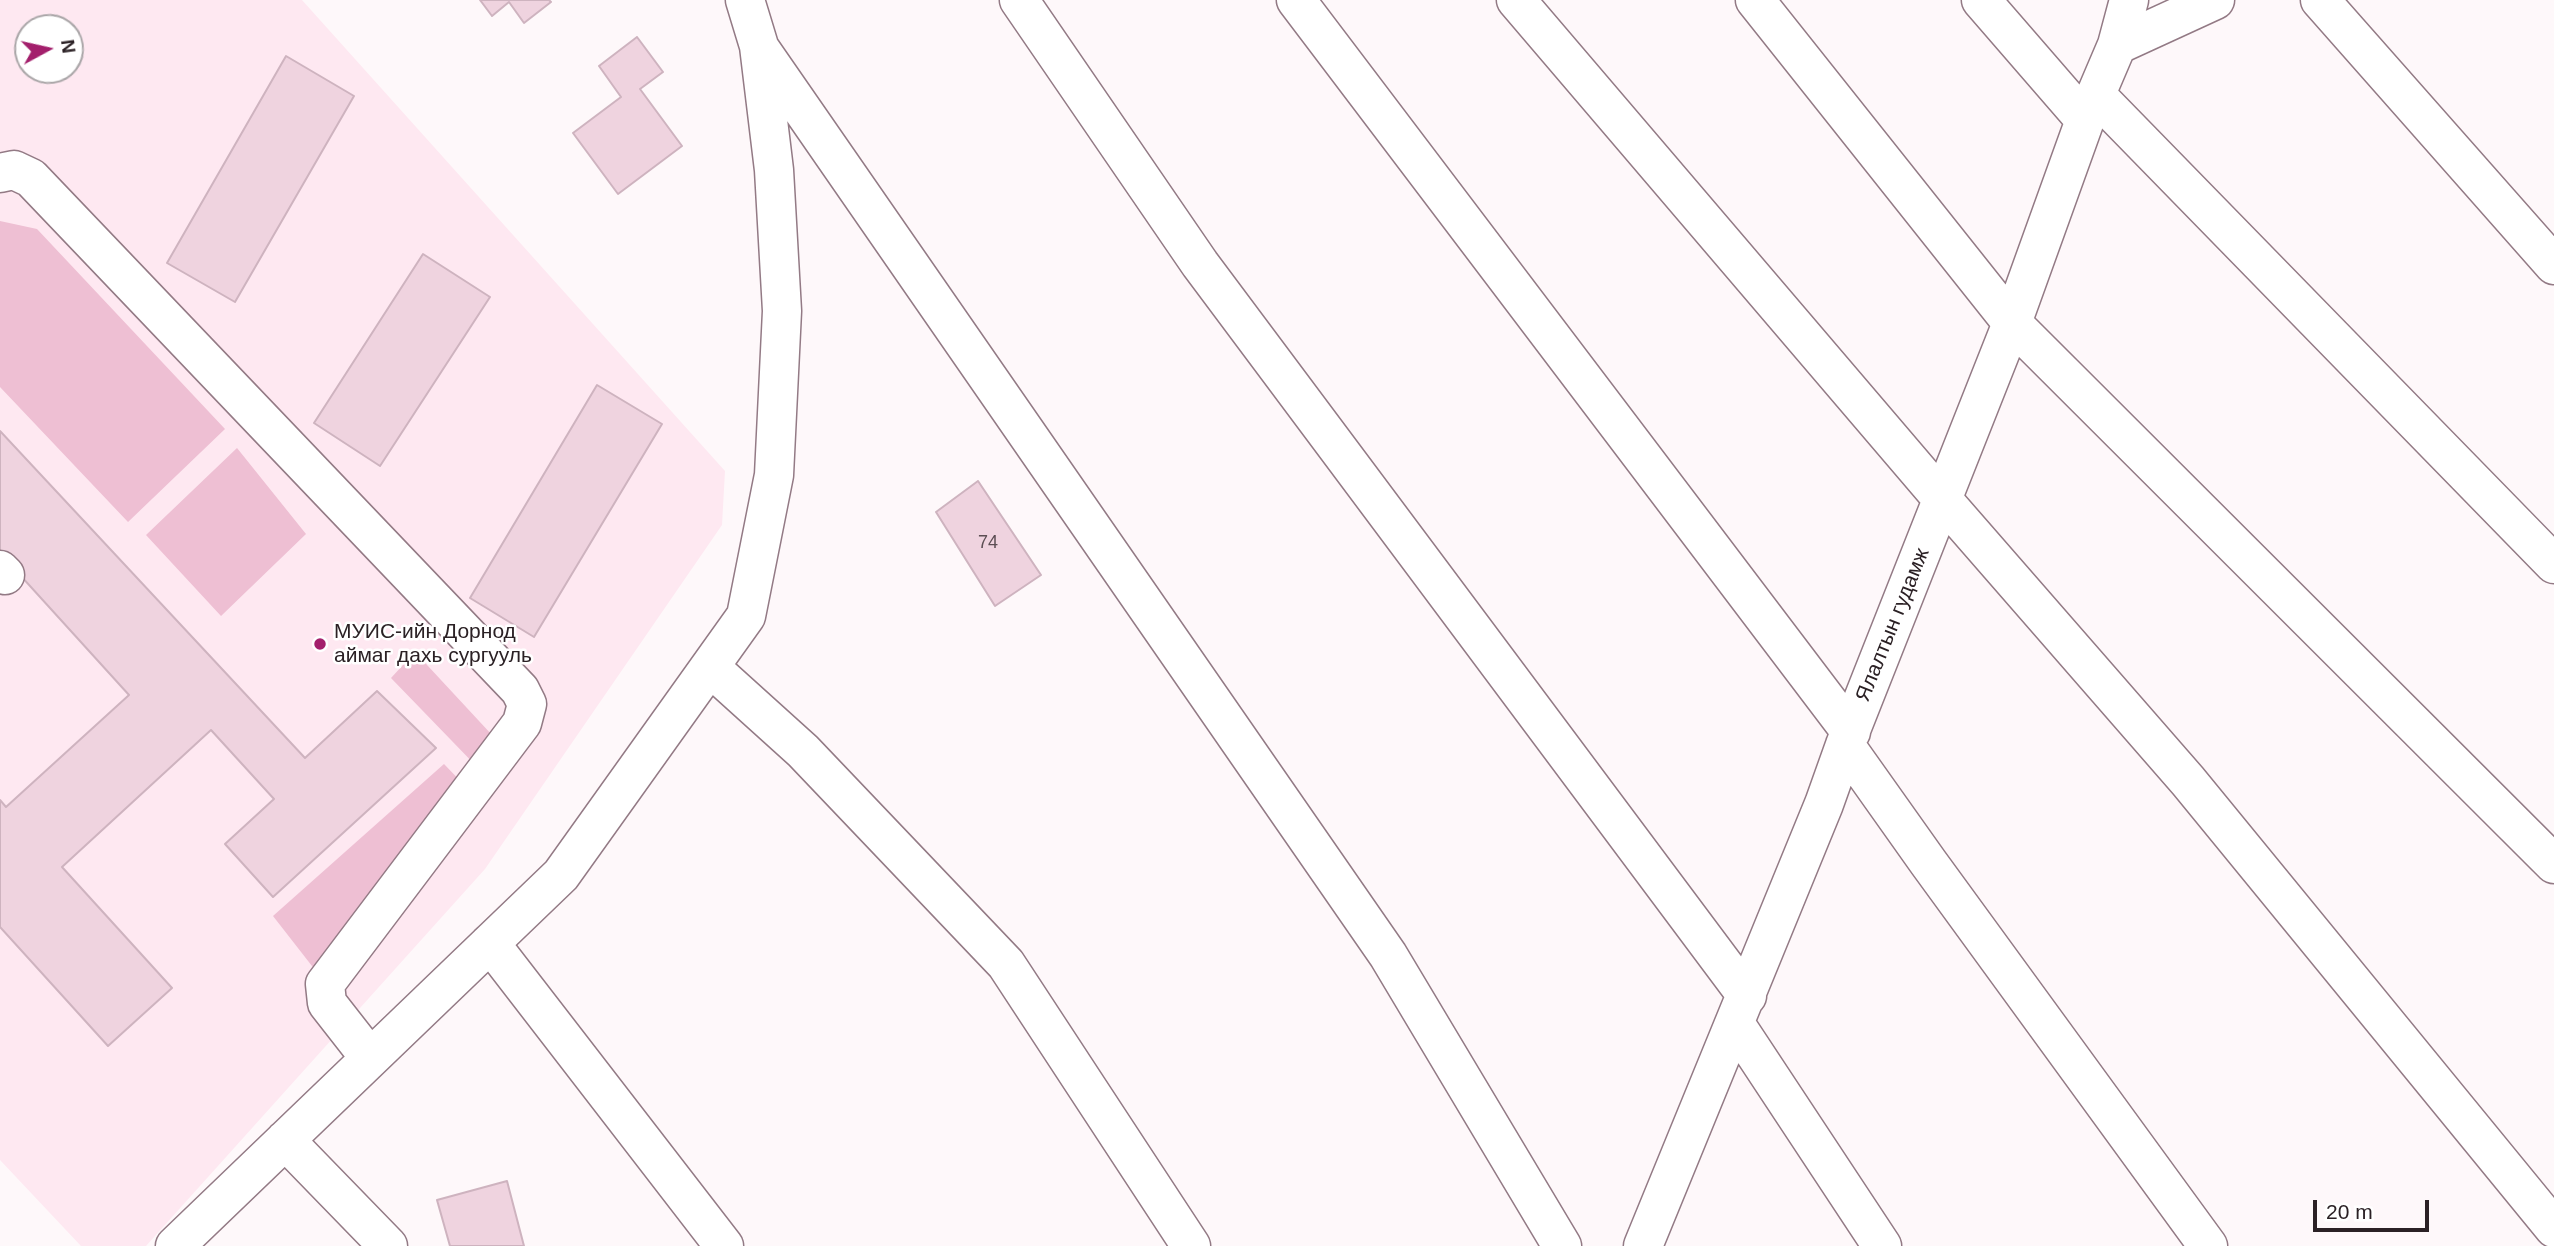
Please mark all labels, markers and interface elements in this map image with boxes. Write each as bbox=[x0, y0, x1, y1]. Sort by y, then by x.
north arrow bbox=[14, 14, 84, 84]
text: N bbox=[57, 38, 80, 55]
house number: 74 bbox=[978, 532, 998, 554]
street label: Ялалтын гудамж bbox=[1851, 545, 1935, 705]
place label: МУИС-ийн Дорнод аймаг дахь сургууль bbox=[334, 619, 532, 669]
marker: МУИС-ийн Дорнод аймаг дахь сургууль bbox=[312, 636, 328, 652]
scale bar bbox=[2316, 1186, 2432, 1230]
text: 20 m bbox=[2326, 1200, 2373, 1223]

